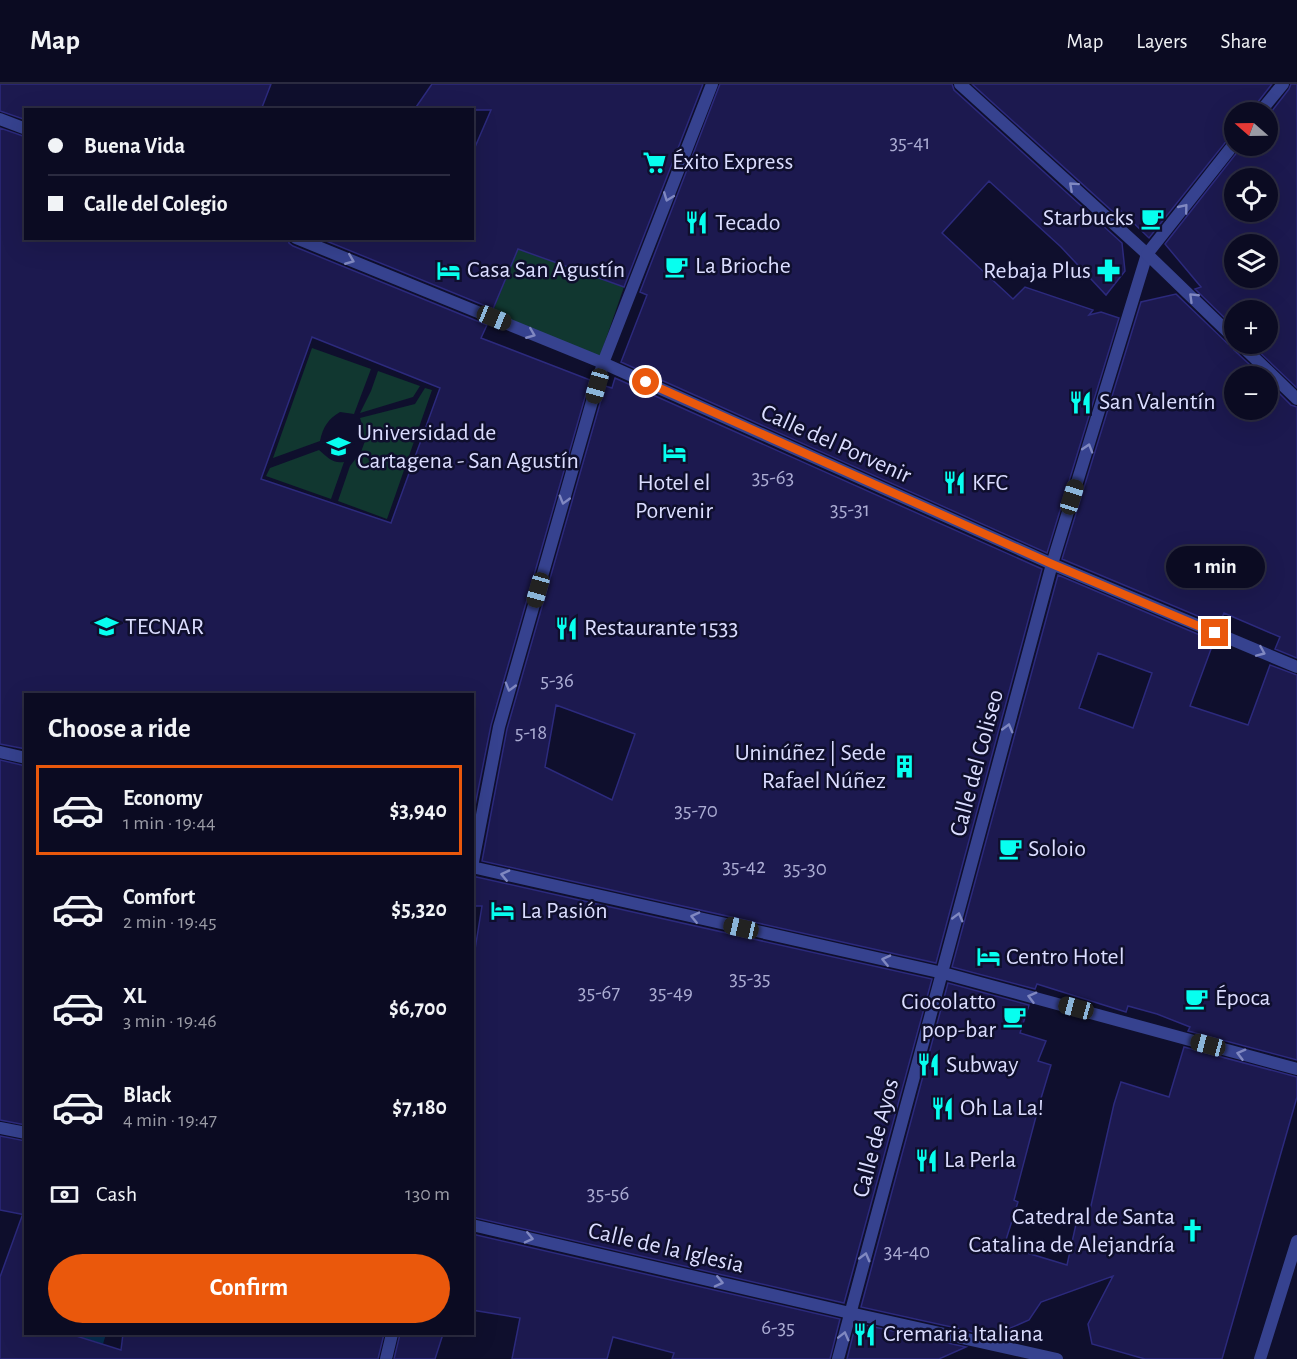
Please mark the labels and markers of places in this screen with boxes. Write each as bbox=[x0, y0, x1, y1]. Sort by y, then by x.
place label: Éxito Express bbox=[672, 148, 793, 174]
supermarket icon: Éxito Express bbox=[641, 149, 667, 175]
cafe icon: Starbucks bbox=[1139, 205, 1165, 231]
place label: Starbucks bbox=[1043, 206, 1134, 230]
restaurant icon: Tecado bbox=[684, 210, 710, 236]
place label: Tecado bbox=[715, 211, 781, 235]
cafe icon: La Brioche bbox=[664, 253, 690, 279]
place label: La Brioche bbox=[695, 254, 791, 278]
hotel icon: Casa San Agustín bbox=[436, 257, 462, 283]
place label: Casa San Agustín bbox=[467, 258, 625, 282]
pharmacy icon: Rebaja Plus bbox=[1096, 258, 1122, 284]
place label: Rebaja Plus bbox=[983, 259, 1091, 283]
restaurant icon: San Valentín bbox=[1068, 389, 1094, 415]
place label: San Valentín bbox=[1099, 390, 1216, 414]
place label: Universidad de Cartagena - San Agustín bbox=[357, 421, 579, 473]
school or university icon: Universidad de Cartagena - San Agustín bbox=[326, 434, 352, 460]
hotel icon: Hotel el Porvenir bbox=[661, 440, 687, 466]
restaurant icon: KFC bbox=[941, 470, 967, 496]
place label: Hotel el Porvenir bbox=[635, 471, 713, 523]
place label: KFC bbox=[972, 471, 1008, 495]
school or university icon: TECNAR bbox=[94, 614, 120, 640]
place label: TECNAR bbox=[125, 615, 204, 639]
restaurant icon: Restaurante 1533 bbox=[553, 615, 579, 641]
place label: Restaurante 1533 bbox=[584, 616, 738, 640]
place label: Uninúñez | Sede Rafael Núñez bbox=[735, 741, 886, 793]
building icon: Uninúñez | Sede Rafael Núñez bbox=[891, 754, 917, 780]
cafe icon: Soloio bbox=[997, 836, 1023, 862]
place label: Soloio bbox=[1028, 837, 1086, 861]
hotel icon: La Pasión bbox=[490, 898, 516, 924]
place label: La Pasión bbox=[521, 899, 608, 923]
hotel icon: Centro Hotel bbox=[975, 944, 1001, 970]
place label: Centro Hotel bbox=[1006, 945, 1125, 969]
place label: Época bbox=[1215, 984, 1271, 1010]
cafe icon: Época bbox=[1184, 985, 1210, 1011]
place label: Ciocolatto pop-bar bbox=[901, 990, 996, 1042]
cafe icon: Ciocolatto pop-bar bbox=[1001, 1003, 1027, 1029]
restaurant icon: Subway bbox=[915, 1052, 941, 1078]
place label: Subway bbox=[946, 1053, 1018, 1077]
restaurant icon: Oh La La! bbox=[929, 1095, 955, 1121]
place label: Oh La La! bbox=[960, 1096, 1044, 1120]
restaurant icon: La Perla bbox=[913, 1147, 939, 1173]
place label: La Perla bbox=[944, 1148, 1016, 1172]
place label: Catedral de Santa Catalina de Alejandría bbox=[969, 1205, 1175, 1257]
church icon: Catedral de Santa Catalina de Alejandría bbox=[1180, 1218, 1206, 1244]
restaurant icon: Cremaria Italiana bbox=[852, 1321, 878, 1347]
place label: Cremaria Italiana bbox=[883, 1322, 1043, 1346]

